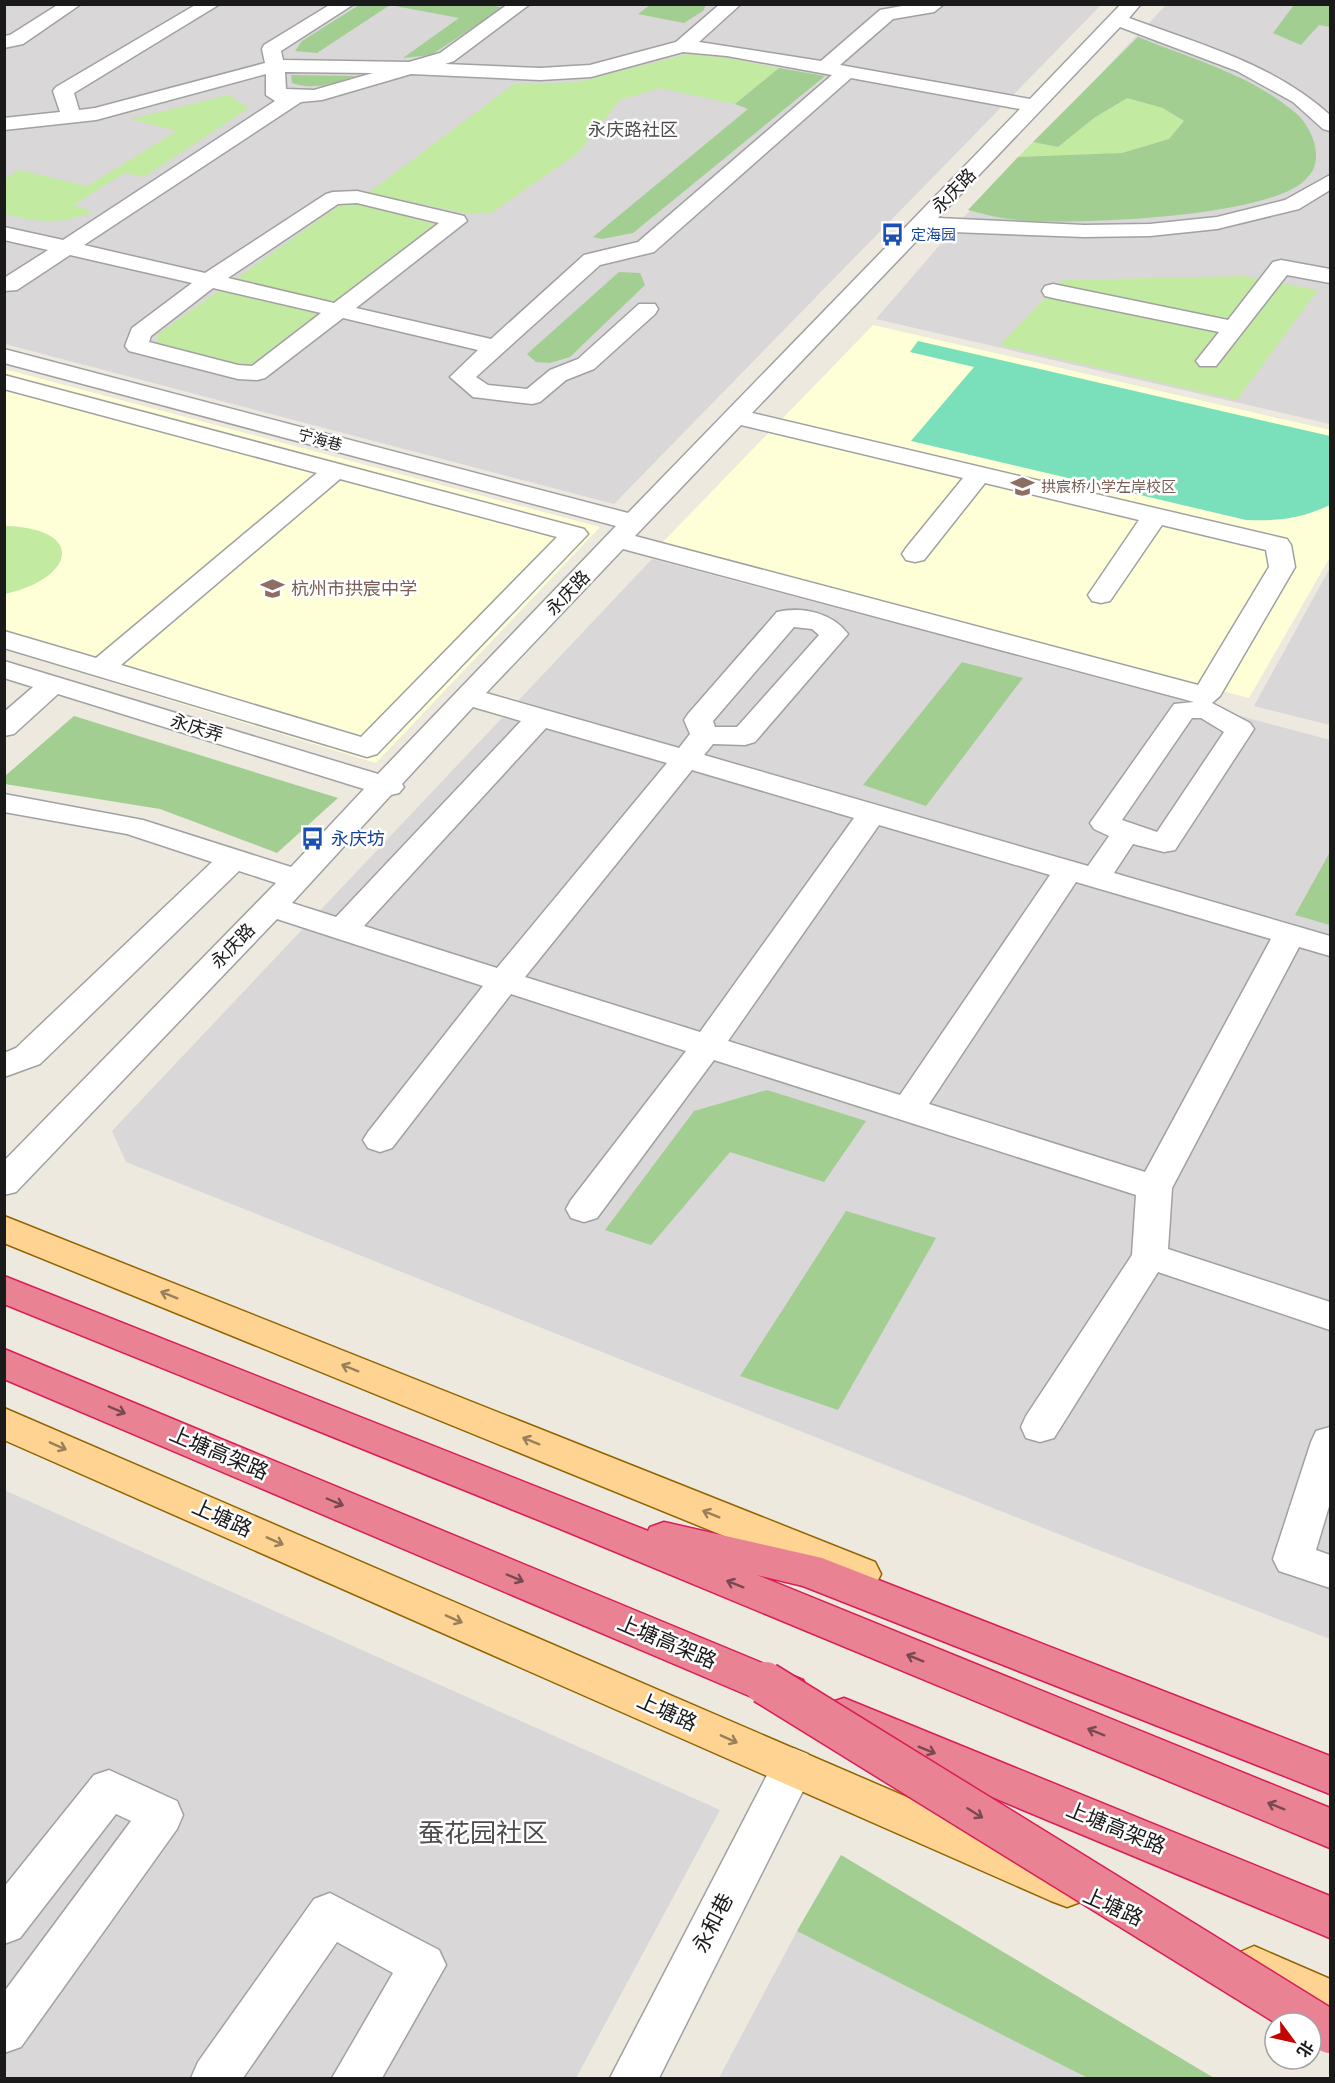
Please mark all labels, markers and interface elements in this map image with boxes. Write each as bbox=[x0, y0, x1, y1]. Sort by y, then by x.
district label: 永庆路社区 bbox=[588, 118, 678, 140]
street label: 永庆路 bbox=[927, 163, 980, 217]
bus stop icon: 定海园 bbox=[880, 222, 906, 248]
place label: 定海园 bbox=[911, 225, 956, 243]
street label: 宁海巷 bbox=[296, 425, 344, 454]
school or university icon: 拱宸桥小学左岸校区 bbox=[1010, 474, 1036, 500]
place label: 拱宸桥小学左岸校区 bbox=[1041, 477, 1176, 495]
street label: 永庆路 bbox=[541, 565, 594, 619]
school or university icon: 杭州市拱宸中学 bbox=[260, 576, 286, 602]
place label: 杭州市拱宸中学 bbox=[291, 577, 417, 599]
street label: 永庆弄 bbox=[168, 709, 226, 745]
bus stop icon: 永庆坊 bbox=[300, 826, 326, 852]
place label: 永庆坊 bbox=[331, 827, 385, 849]
street label: 永庆路 bbox=[206, 918, 259, 972]
one-way arrow bbox=[160, 1289, 179, 1300]
one-way arrow bbox=[341, 1362, 359, 1373]
one-way arrow bbox=[107, 1405, 125, 1417]
street label: 上塘高架路 bbox=[166, 1420, 273, 1484]
one-way arrow bbox=[522, 1435, 540, 1446]
one-way arrow bbox=[48, 1441, 67, 1452]
street label: 上塘路 bbox=[189, 1492, 256, 1541]
one-way arrow bbox=[325, 1497, 344, 1508]
one-way arrow bbox=[703, 1507, 721, 1518]
one-way arrow bbox=[266, 1536, 284, 1547]
one-way arrow bbox=[505, 1573, 523, 1584]
one-way arrow bbox=[726, 1578, 745, 1589]
street label: 上塘高架路 bbox=[614, 1609, 721, 1673]
one-way arrow bbox=[444, 1614, 463, 1625]
one-way arrow bbox=[907, 1652, 925, 1663]
street label: 上塘路 bbox=[634, 1686, 701, 1735]
one-way arrow bbox=[1087, 1726, 1106, 1737]
one-way arrow bbox=[719, 1734, 737, 1745]
one-way arrow bbox=[917, 1745, 936, 1756]
street label: 上塘高架路 bbox=[1063, 1795, 1170, 1858]
one-way arrow bbox=[1268, 1800, 1286, 1811]
one-way arrow bbox=[966, 1807, 983, 1819]
district label: 蚕花园社区 bbox=[418, 1816, 548, 1847]
street label: 上塘路 bbox=[1080, 1881, 1147, 1930]
street label: 永和巷 bbox=[686, 1889, 737, 1956]
north arrow bbox=[1263, 2011, 1323, 2071]
text: 北 bbox=[1294, 2038, 1318, 2061]

